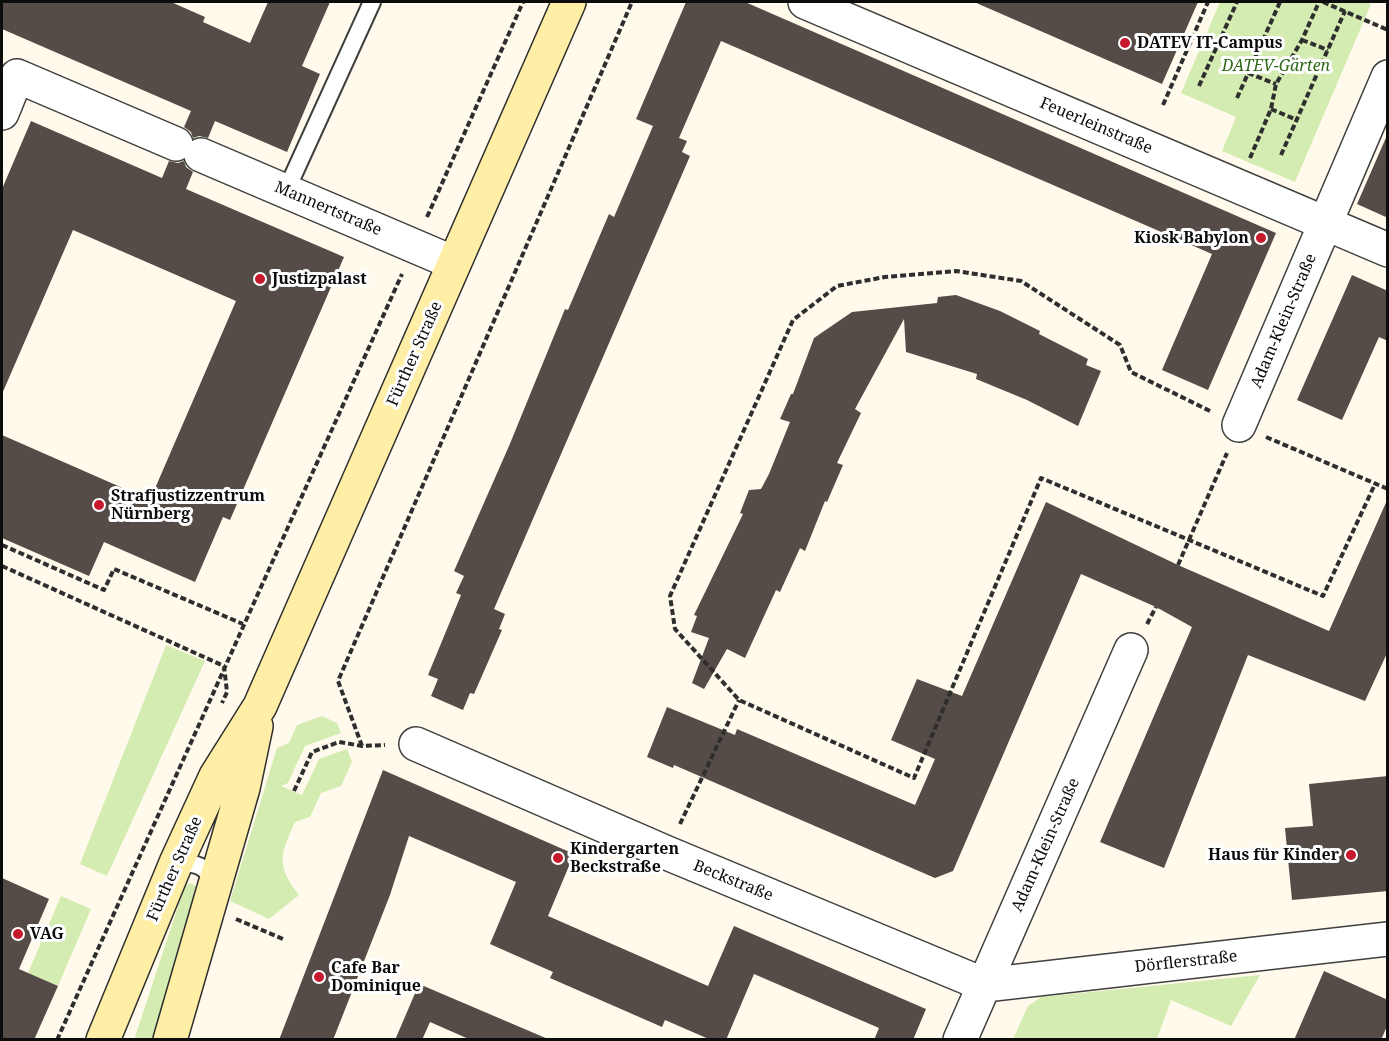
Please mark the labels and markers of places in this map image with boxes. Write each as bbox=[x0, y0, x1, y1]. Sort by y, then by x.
place label: DATEV IT-Campus bbox=[1137, 33, 1283, 53]
marker: DATEV IT-Campus bbox=[1118, 36, 1132, 50]
place label: Kiosk Babylon bbox=[1134, 228, 1249, 248]
marker: Kiosk Babylon bbox=[1254, 231, 1268, 245]
place label: Justizpalast bbox=[272, 269, 367, 289]
marker: Justizpalast bbox=[253, 272, 267, 286]
place label: Strafjustizzentrum Nürnberg bbox=[111, 486, 265, 524]
marker: Strafjustizzentrum Nürnberg bbox=[92, 498, 106, 512]
place label: Kindergarten Beckstraße bbox=[570, 839, 679, 877]
place label: Haus für Kinder bbox=[1208, 845, 1339, 865]
marker: Haus für Kinder bbox=[1344, 848, 1358, 862]
marker: Kindergarten Beckstraße bbox=[551, 851, 565, 865]
place label: VAG bbox=[30, 924, 64, 944]
marker: VAG bbox=[11, 927, 25, 941]
place label: Cafe Bar Dominique bbox=[331, 958, 421, 996]
marker: Cafe Bar Dominique bbox=[312, 970, 326, 984]

